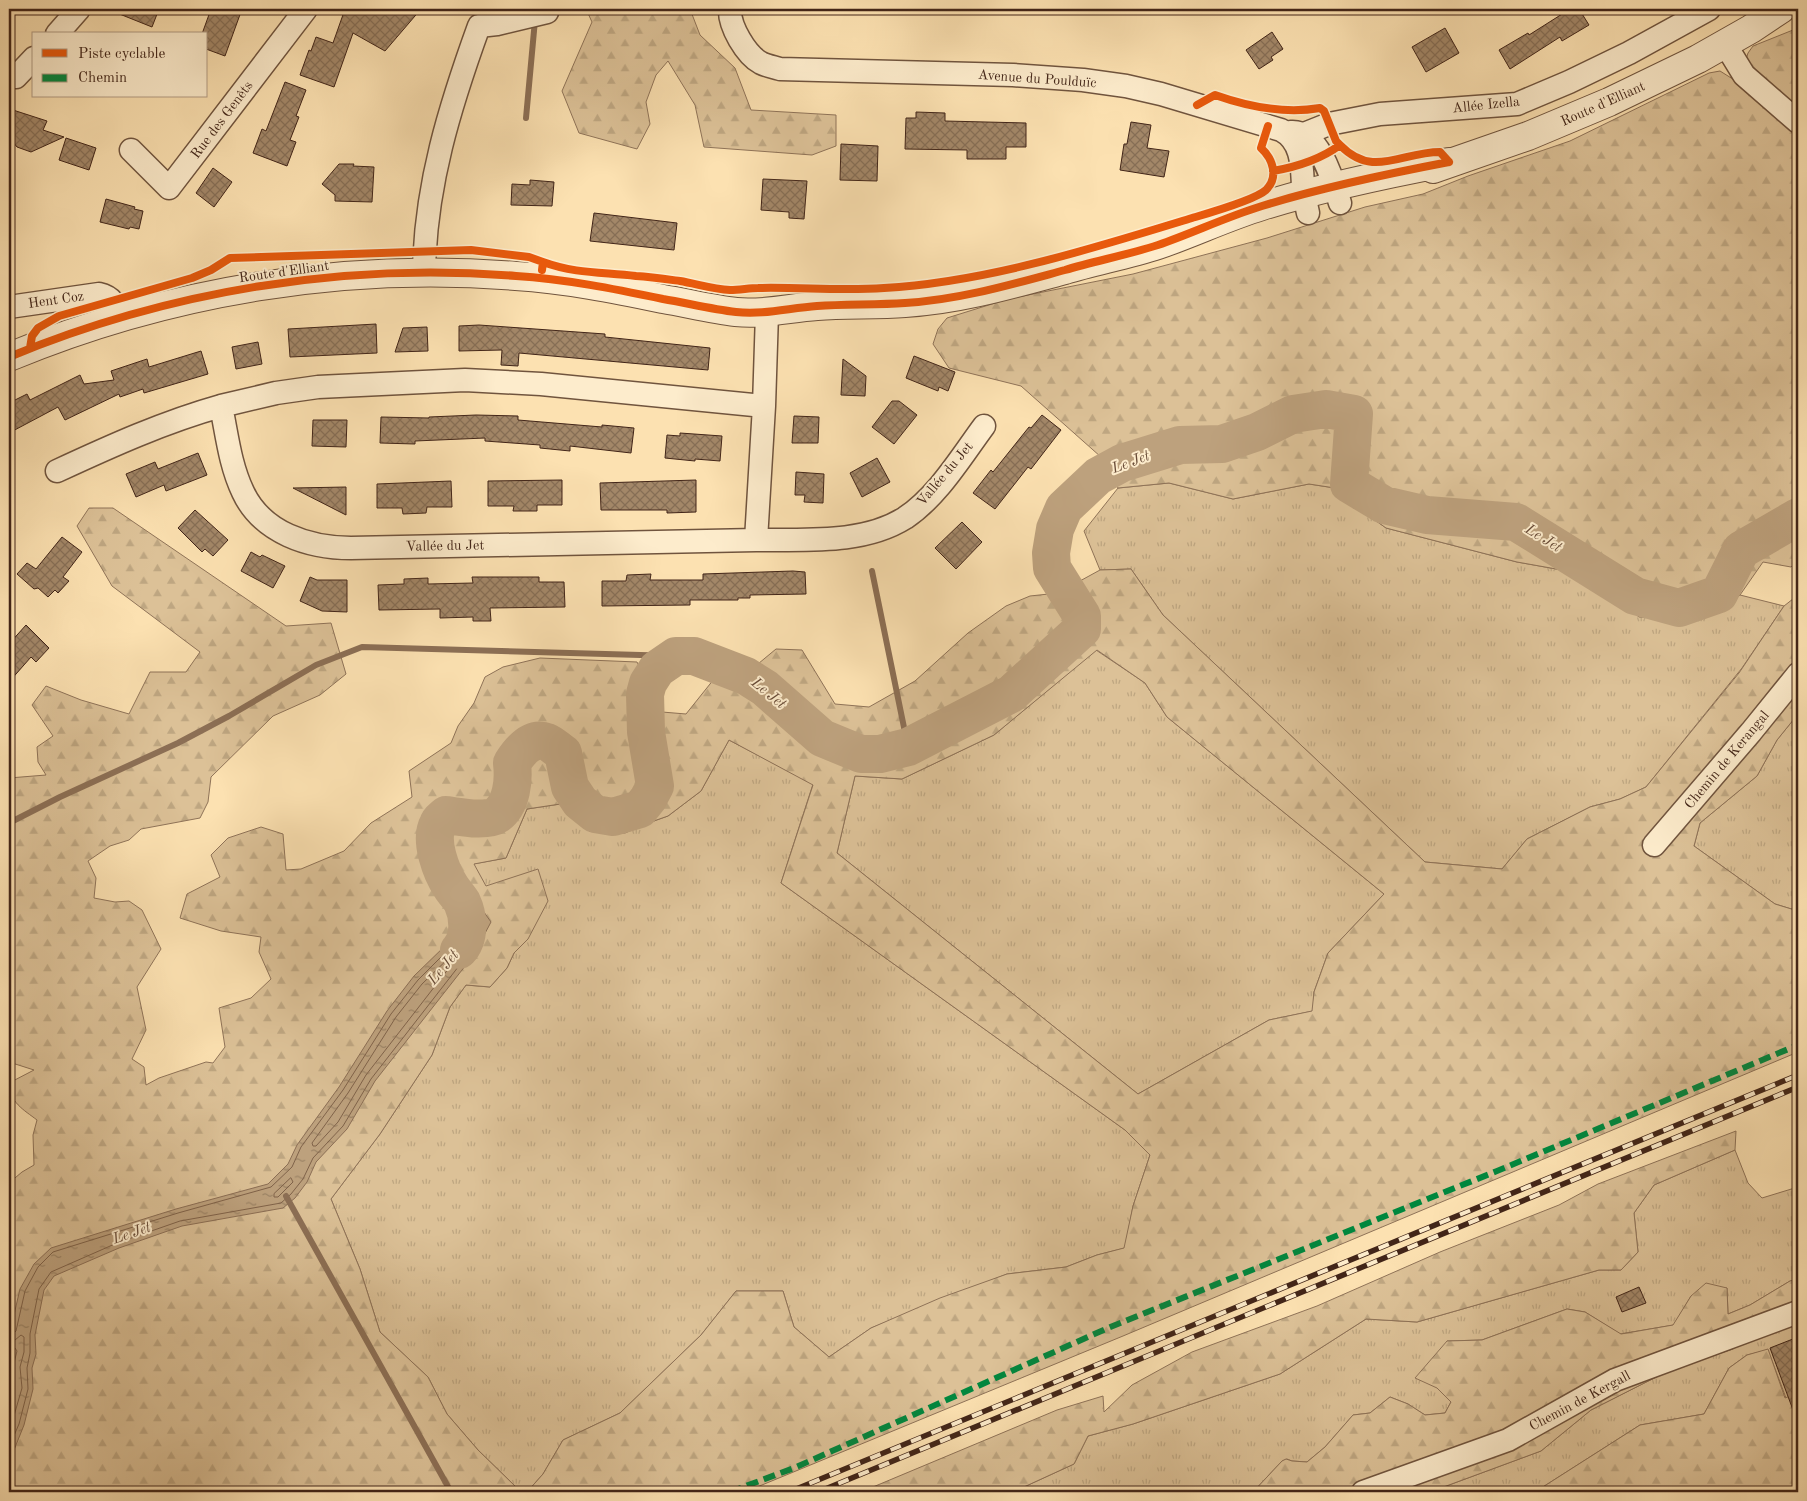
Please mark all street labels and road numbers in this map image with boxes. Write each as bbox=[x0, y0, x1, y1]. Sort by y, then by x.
street label: Avenue du Poulduïc bbox=[977, 68, 1097, 90]
street label: Rue des Genêts bbox=[188, 79, 256, 161]
street label: Route d'Elliant bbox=[1559, 79, 1647, 129]
street label: Allée Izella bbox=[1452, 94, 1520, 115]
street label: Route d'Elliant bbox=[238, 259, 330, 285]
street label: Hent Coz bbox=[27, 289, 85, 311]
street label: Vallée du Jet bbox=[914, 439, 976, 509]
street label: Vallée du Jet bbox=[406, 538, 484, 554]
street label: Chemin de Kerangal bbox=[1682, 708, 1772, 812]
street label: Chemin de Kergall bbox=[1527, 1368, 1633, 1434]

